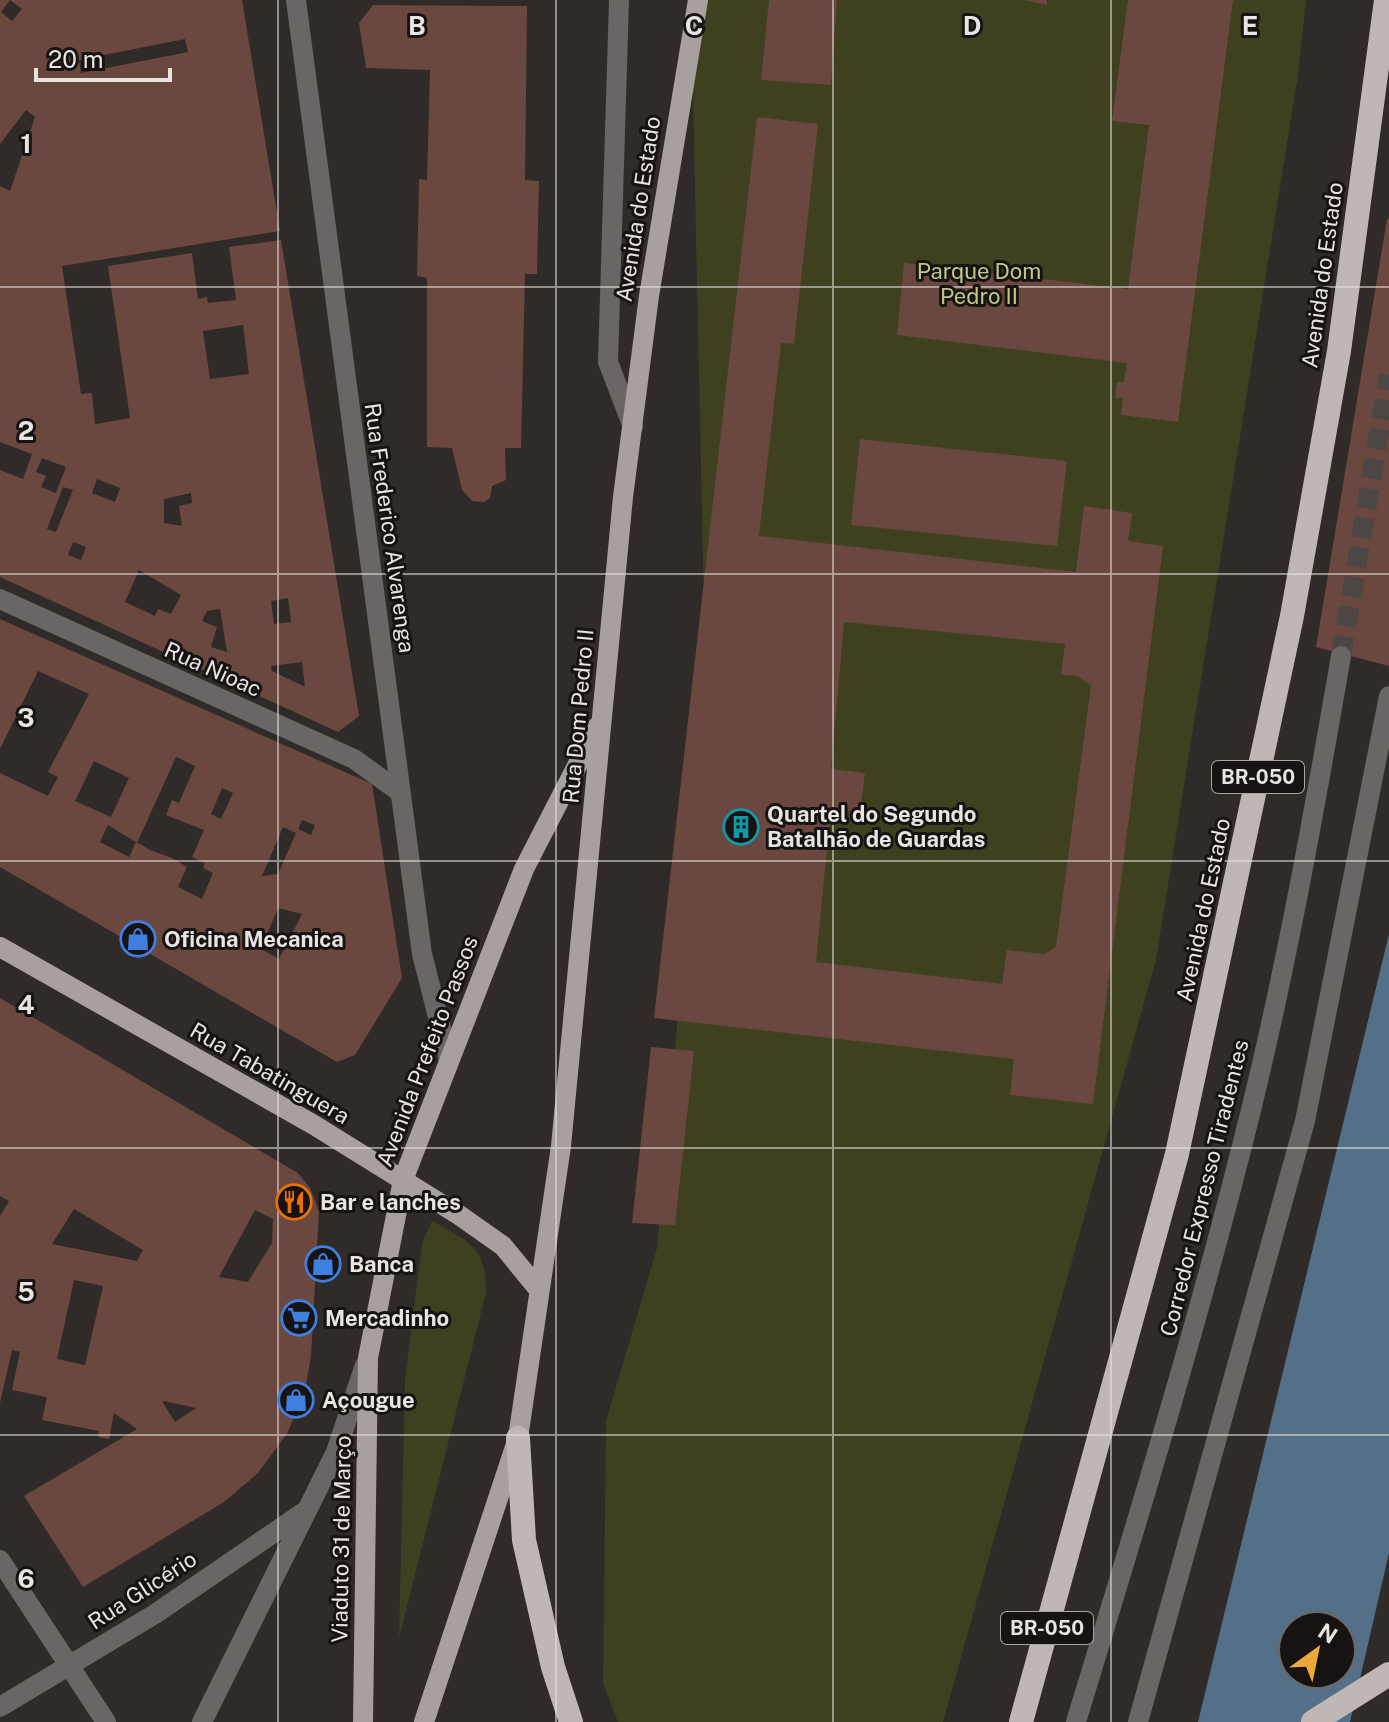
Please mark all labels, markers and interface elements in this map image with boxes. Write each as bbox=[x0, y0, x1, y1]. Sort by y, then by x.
text: B bbox=[408, 10, 426, 41]
text: C bbox=[685, 10, 703, 41]
text: D bbox=[963, 10, 981, 41]
text: E bbox=[1242, 10, 1258, 41]
scale bar bbox=[36, 32, 170, 82]
text: 20 m bbox=[48, 45, 104, 73]
street label: Avenida do Estado bbox=[611, 114, 665, 304]
text: 1 bbox=[20, 128, 32, 159]
street label: Avenida do Estado bbox=[1296, 180, 1348, 370]
park label: Parque Dom Pedro II bbox=[917, 258, 1041, 309]
street label: Rua Frederico Alvarenga bbox=[360, 401, 420, 655]
text: 2 bbox=[18, 415, 34, 446]
street label: Rua Dom Pedro II bbox=[557, 628, 599, 804]
street label: Rua Nioac bbox=[160, 636, 266, 702]
text: 3 bbox=[17, 702, 35, 733]
road number: BR-050 bbox=[1212, 761, 1304, 793]
place label: Quartel do Segundo Batalhão de Guardas bbox=[767, 801, 985, 852]
building icon: Quartel do Segundo Batalhão de Guardas bbox=[722, 808, 760, 846]
street label: Avenida do Estado bbox=[1171, 816, 1235, 1004]
shop icon: Oficina Mecanica bbox=[119, 920, 157, 958]
place label: Oficina Mecanica bbox=[164, 926, 344, 952]
street label: Avenida Prefeito Passos bbox=[371, 932, 483, 1170]
text: 4 bbox=[17, 989, 35, 1020]
street label: Rua Tabatinguera bbox=[186, 1017, 354, 1129]
street label: Corredor Expresso Tiradentes bbox=[1155, 1037, 1253, 1339]
restaurant icon: Bar e lanches bbox=[275, 1183, 313, 1221]
place label: Bar e lanches bbox=[320, 1189, 461, 1215]
shop icon: Banca bbox=[304, 1245, 342, 1283]
place label: Banca bbox=[349, 1251, 414, 1277]
text: 5 bbox=[17, 1276, 35, 1307]
supermarket icon: Mercadinho bbox=[280, 1299, 318, 1337]
place label: Mercadinho bbox=[325, 1305, 449, 1331]
shop icon: Açougue bbox=[277, 1381, 315, 1419]
place label: Açougue bbox=[322, 1387, 415, 1413]
street label: Viaduto 31 de Março bbox=[326, 1435, 356, 1643]
street label: Rua Glicério bbox=[83, 1545, 201, 1635]
text: 6 bbox=[17, 1563, 35, 1594]
north arrow bbox=[1277, 1610, 1357, 1690]
road number: BR-050 bbox=[1001, 1612, 1093, 1644]
text: N bbox=[1314, 1618, 1342, 1649]

